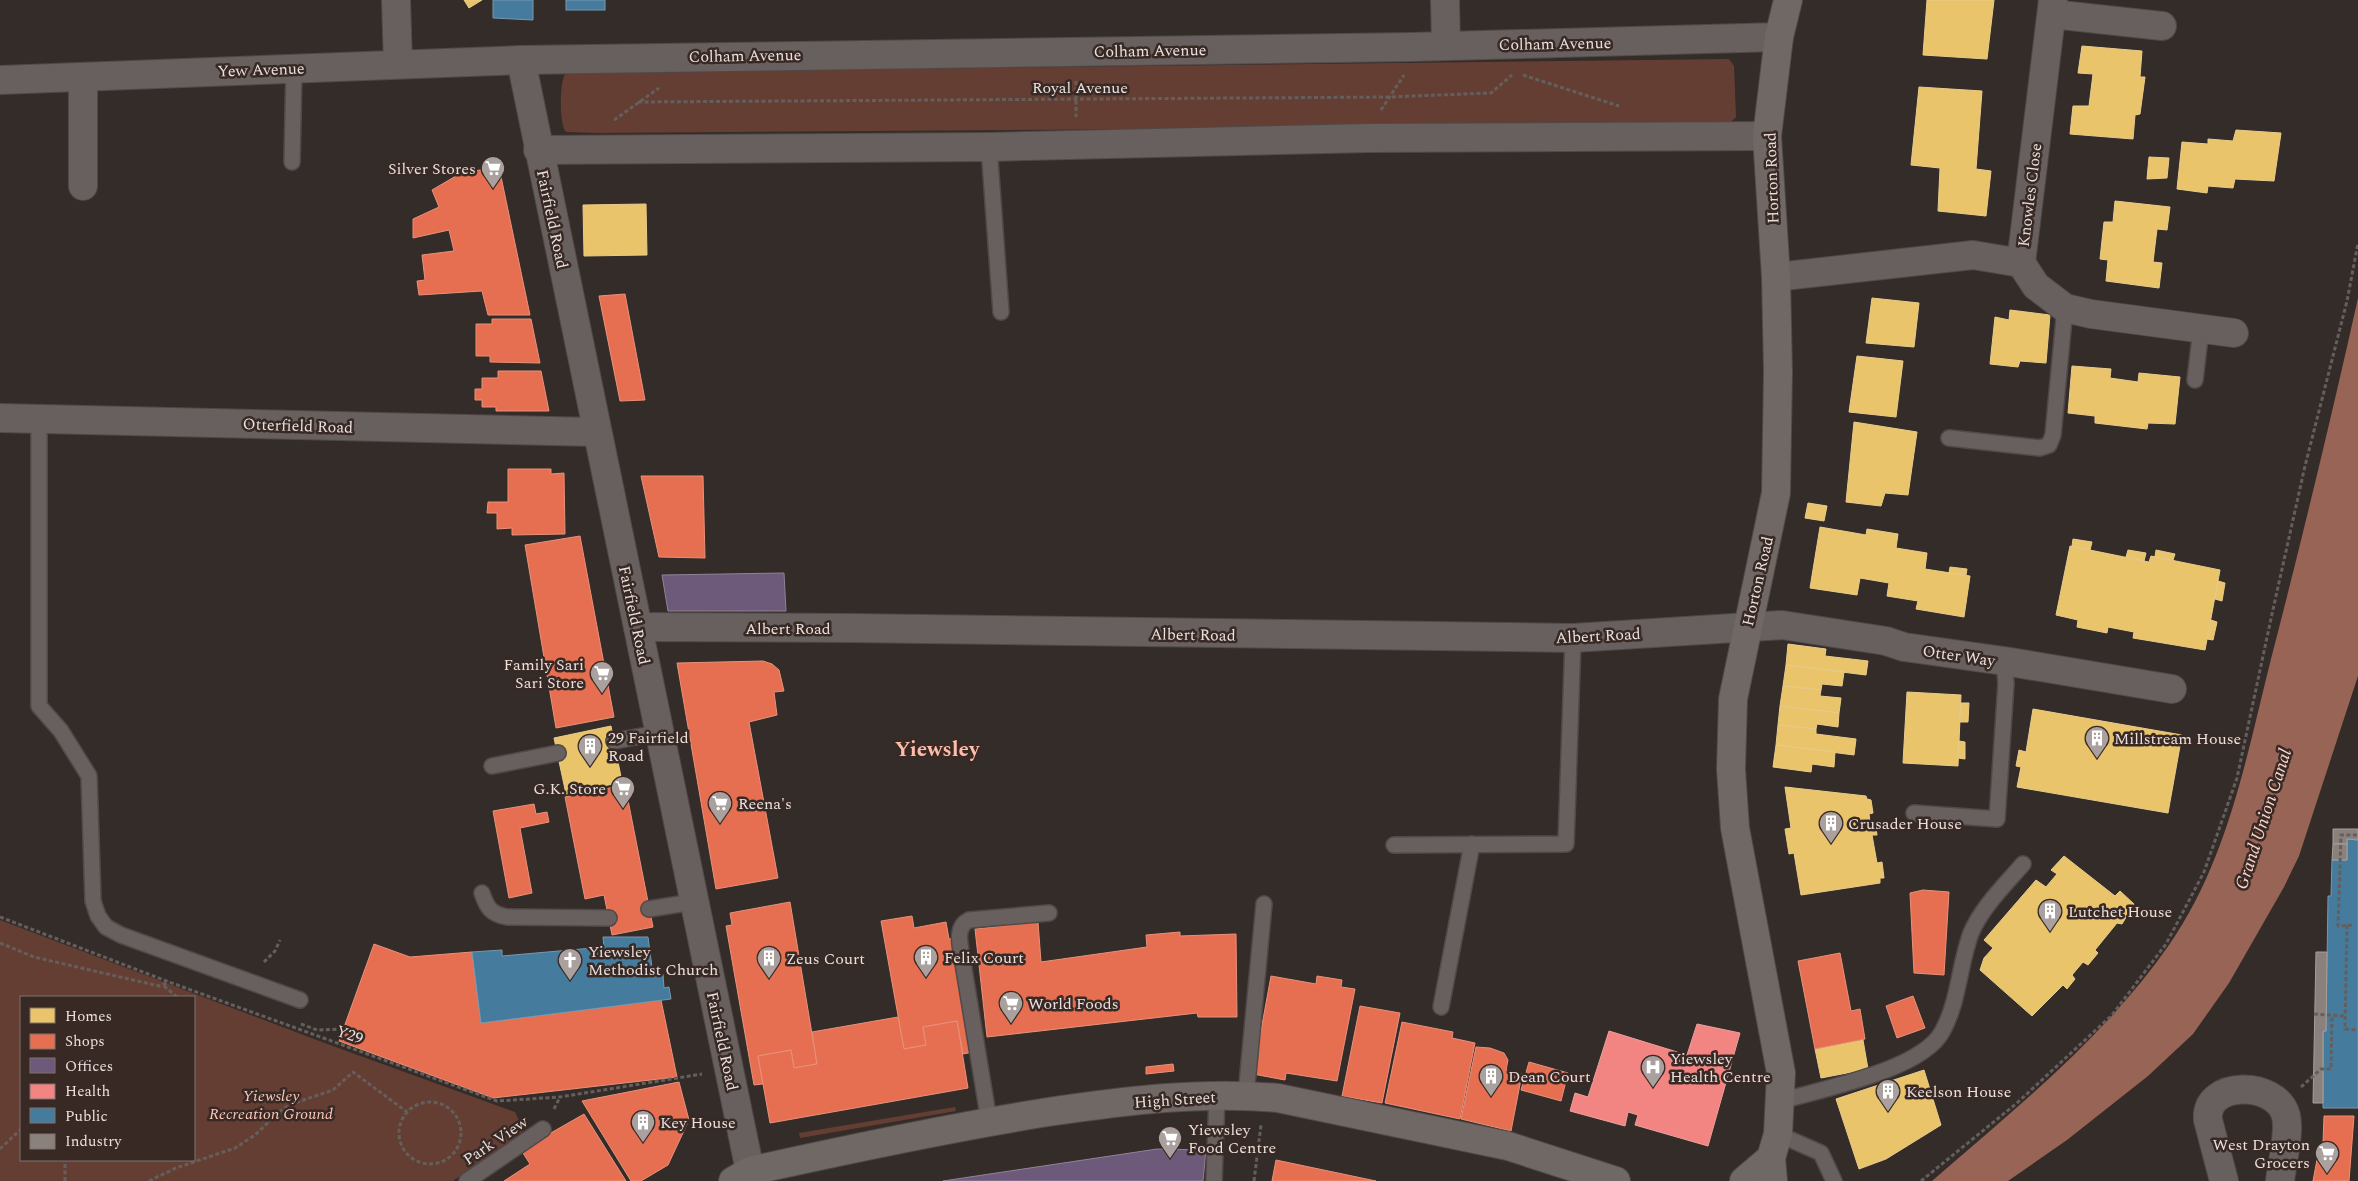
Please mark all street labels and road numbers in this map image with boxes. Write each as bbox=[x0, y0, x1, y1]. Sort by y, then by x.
street label: Colham Avenue bbox=[1499, 31, 1612, 57]
street label: Colham Avenue bbox=[1094, 38, 1207, 64]
street label: Colham Avenue bbox=[689, 43, 802, 69]
street label: Yew Avenue bbox=[217, 56, 305, 84]
street label: Royal Avenue bbox=[1032, 76, 1128, 100]
street label: Horton Road bbox=[1758, 132, 1786, 224]
street label: Knowles Close bbox=[2012, 142, 2048, 248]
street label: Fairfield Road bbox=[530, 167, 574, 271]
street label: Otterfield Road bbox=[242, 412, 354, 440]
street label: Horton Road bbox=[1736, 534, 1780, 629]
street label: Fairfield Road bbox=[612, 563, 656, 667]
street label: Albert Road bbox=[745, 617, 831, 641]
street label: Albert Road bbox=[1150, 622, 1236, 648]
street label: Albert Road bbox=[1555, 622, 1641, 650]
street label: Otter Way bbox=[1921, 639, 1998, 673]
street label: Fairfield Road bbox=[700, 989, 744, 1093]
street label: Y29 bbox=[333, 1019, 367, 1051]
street label: High Street bbox=[1133, 1085, 1217, 1115]
street label: Park View bbox=[458, 1110, 534, 1171]

